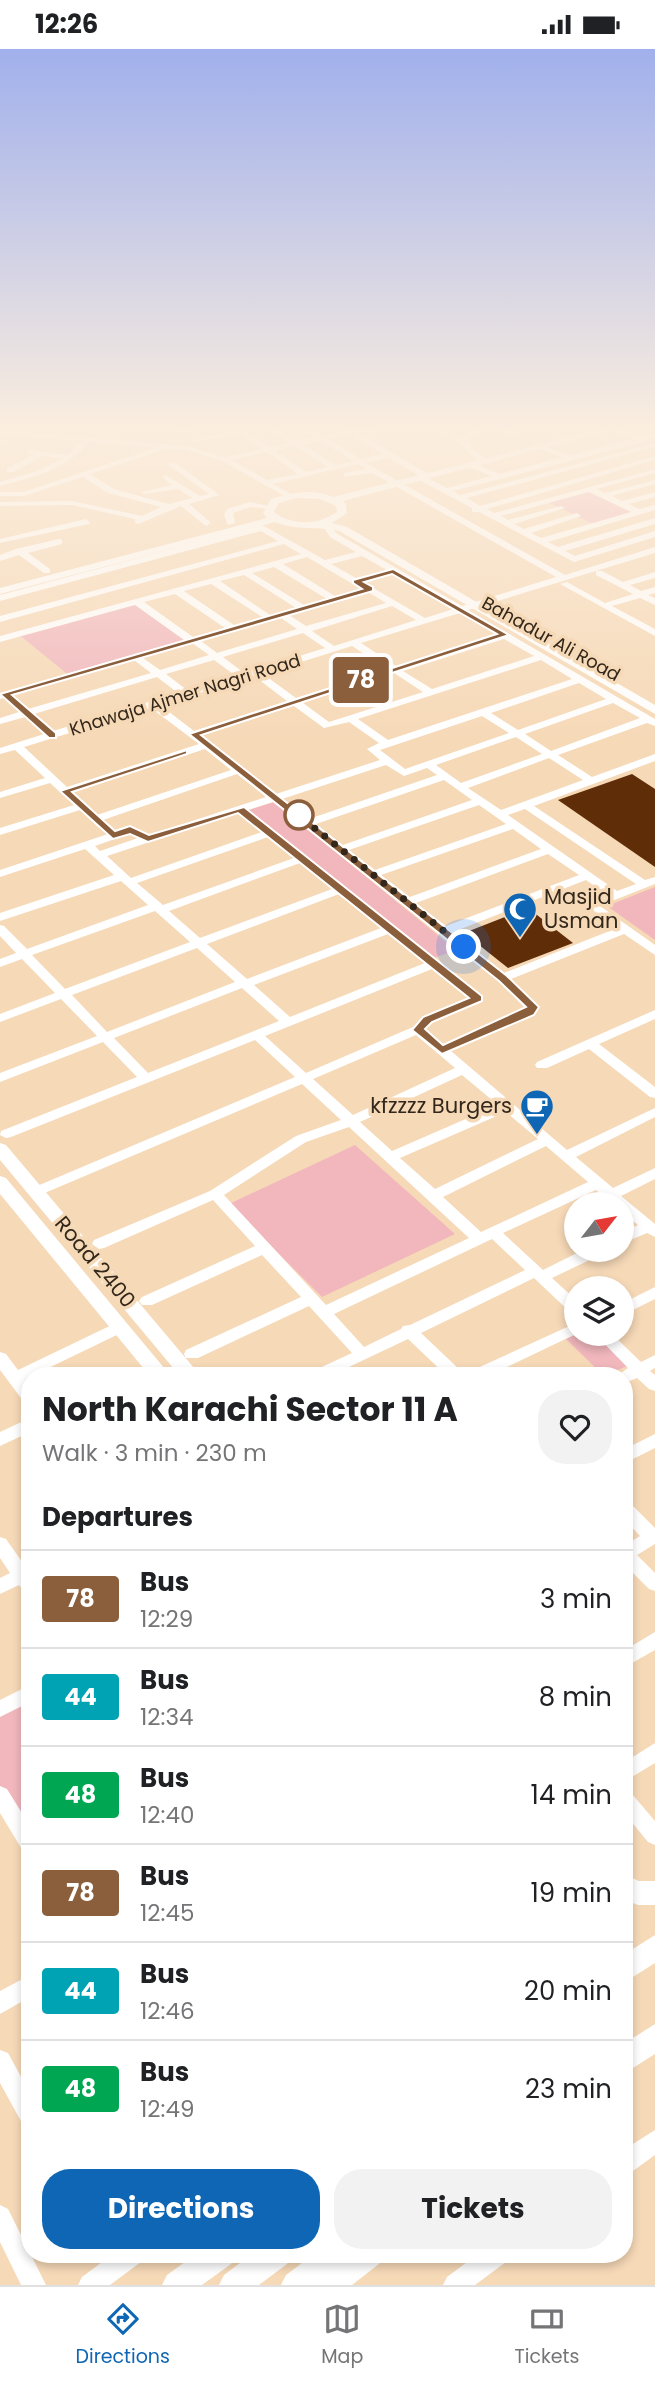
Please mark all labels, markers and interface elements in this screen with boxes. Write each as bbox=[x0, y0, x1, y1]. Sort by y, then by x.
text: 12:26 bbox=[35, 6, 98, 42]
street label: Bahadur Ali Road bbox=[478, 590, 625, 687]
street label: Khawaja Ajmer Nagri Road bbox=[66, 647, 303, 742]
line badge: 78 bbox=[330, 657, 392, 703]
text: 78 bbox=[347, 663, 375, 696]
unlabelled marker bbox=[284, 800, 314, 830]
place label: Masjid Usman bbox=[544, 882, 618, 935]
mosque icon: Masjid Usman bbox=[501, 890, 539, 939]
your location bbox=[446, 929, 481, 964]
cafe icon: kfzzzz Burgers bbox=[518, 1087, 556, 1136]
place label: kfzzzz Burgers bbox=[370, 1091, 512, 1120]
north arrow bbox=[564, 1192, 634, 1262]
map controls bbox=[564, 1192, 634, 1346]
street label: Road 2400 bbox=[48, 1210, 142, 1314]
button: layers bbox=[564, 1276, 634, 1346]
text: North Karachi Sector 11 A bbox=[42, 1386, 458, 1433]
button: heart bbox=[538, 1390, 612, 1464]
text: Walk · 3 min · 230 m bbox=[42, 1437, 267, 1469]
text: Departures bbox=[42, 1499, 193, 1535]
text: Bus bbox=[140, 1564, 189, 1600]
text: 3 min bbox=[540, 1581, 612, 1617]
text: 78 bbox=[66, 1582, 95, 1615]
text: 12:29 bbox=[140, 1603, 193, 1635]
text: Bus bbox=[140, 1662, 189, 1698]
text: 8 min bbox=[539, 1679, 612, 1715]
text: 44 bbox=[64, 1680, 97, 1713]
text: 12:34 bbox=[140, 1701, 194, 1733]
text: Bus bbox=[140, 1760, 189, 1796]
text: 14 min bbox=[531, 1777, 612, 1813]
text: 48 bbox=[65, 1778, 96, 1811]
text: 12:40 bbox=[140, 1799, 194, 1831]
text: Bus bbox=[140, 1858, 189, 1894]
text: 19 min bbox=[531, 1875, 612, 1911]
text: 78 bbox=[66, 1876, 95, 1909]
text: 12:45 bbox=[140, 1897, 194, 1929]
text: Bus bbox=[140, 1956, 189, 1992]
text: 20 min bbox=[524, 1973, 612, 2009]
text: 44 bbox=[64, 1974, 97, 2007]
text: 12:46 bbox=[140, 1995, 195, 2027]
text: Bus bbox=[140, 2054, 189, 2090]
text: 23 min bbox=[525, 2071, 612, 2107]
text: 48 bbox=[65, 2072, 96, 2105]
text: 12:49 bbox=[140, 2093, 194, 2125]
button: Directions bbox=[42, 2169, 320, 2249]
button: Tickets bbox=[334, 2169, 612, 2249]
tab: Directions bbox=[76, 2300, 170, 2371]
tab: Map bbox=[321, 2300, 363, 2371]
tab: Tickets bbox=[514, 2300, 579, 2371]

